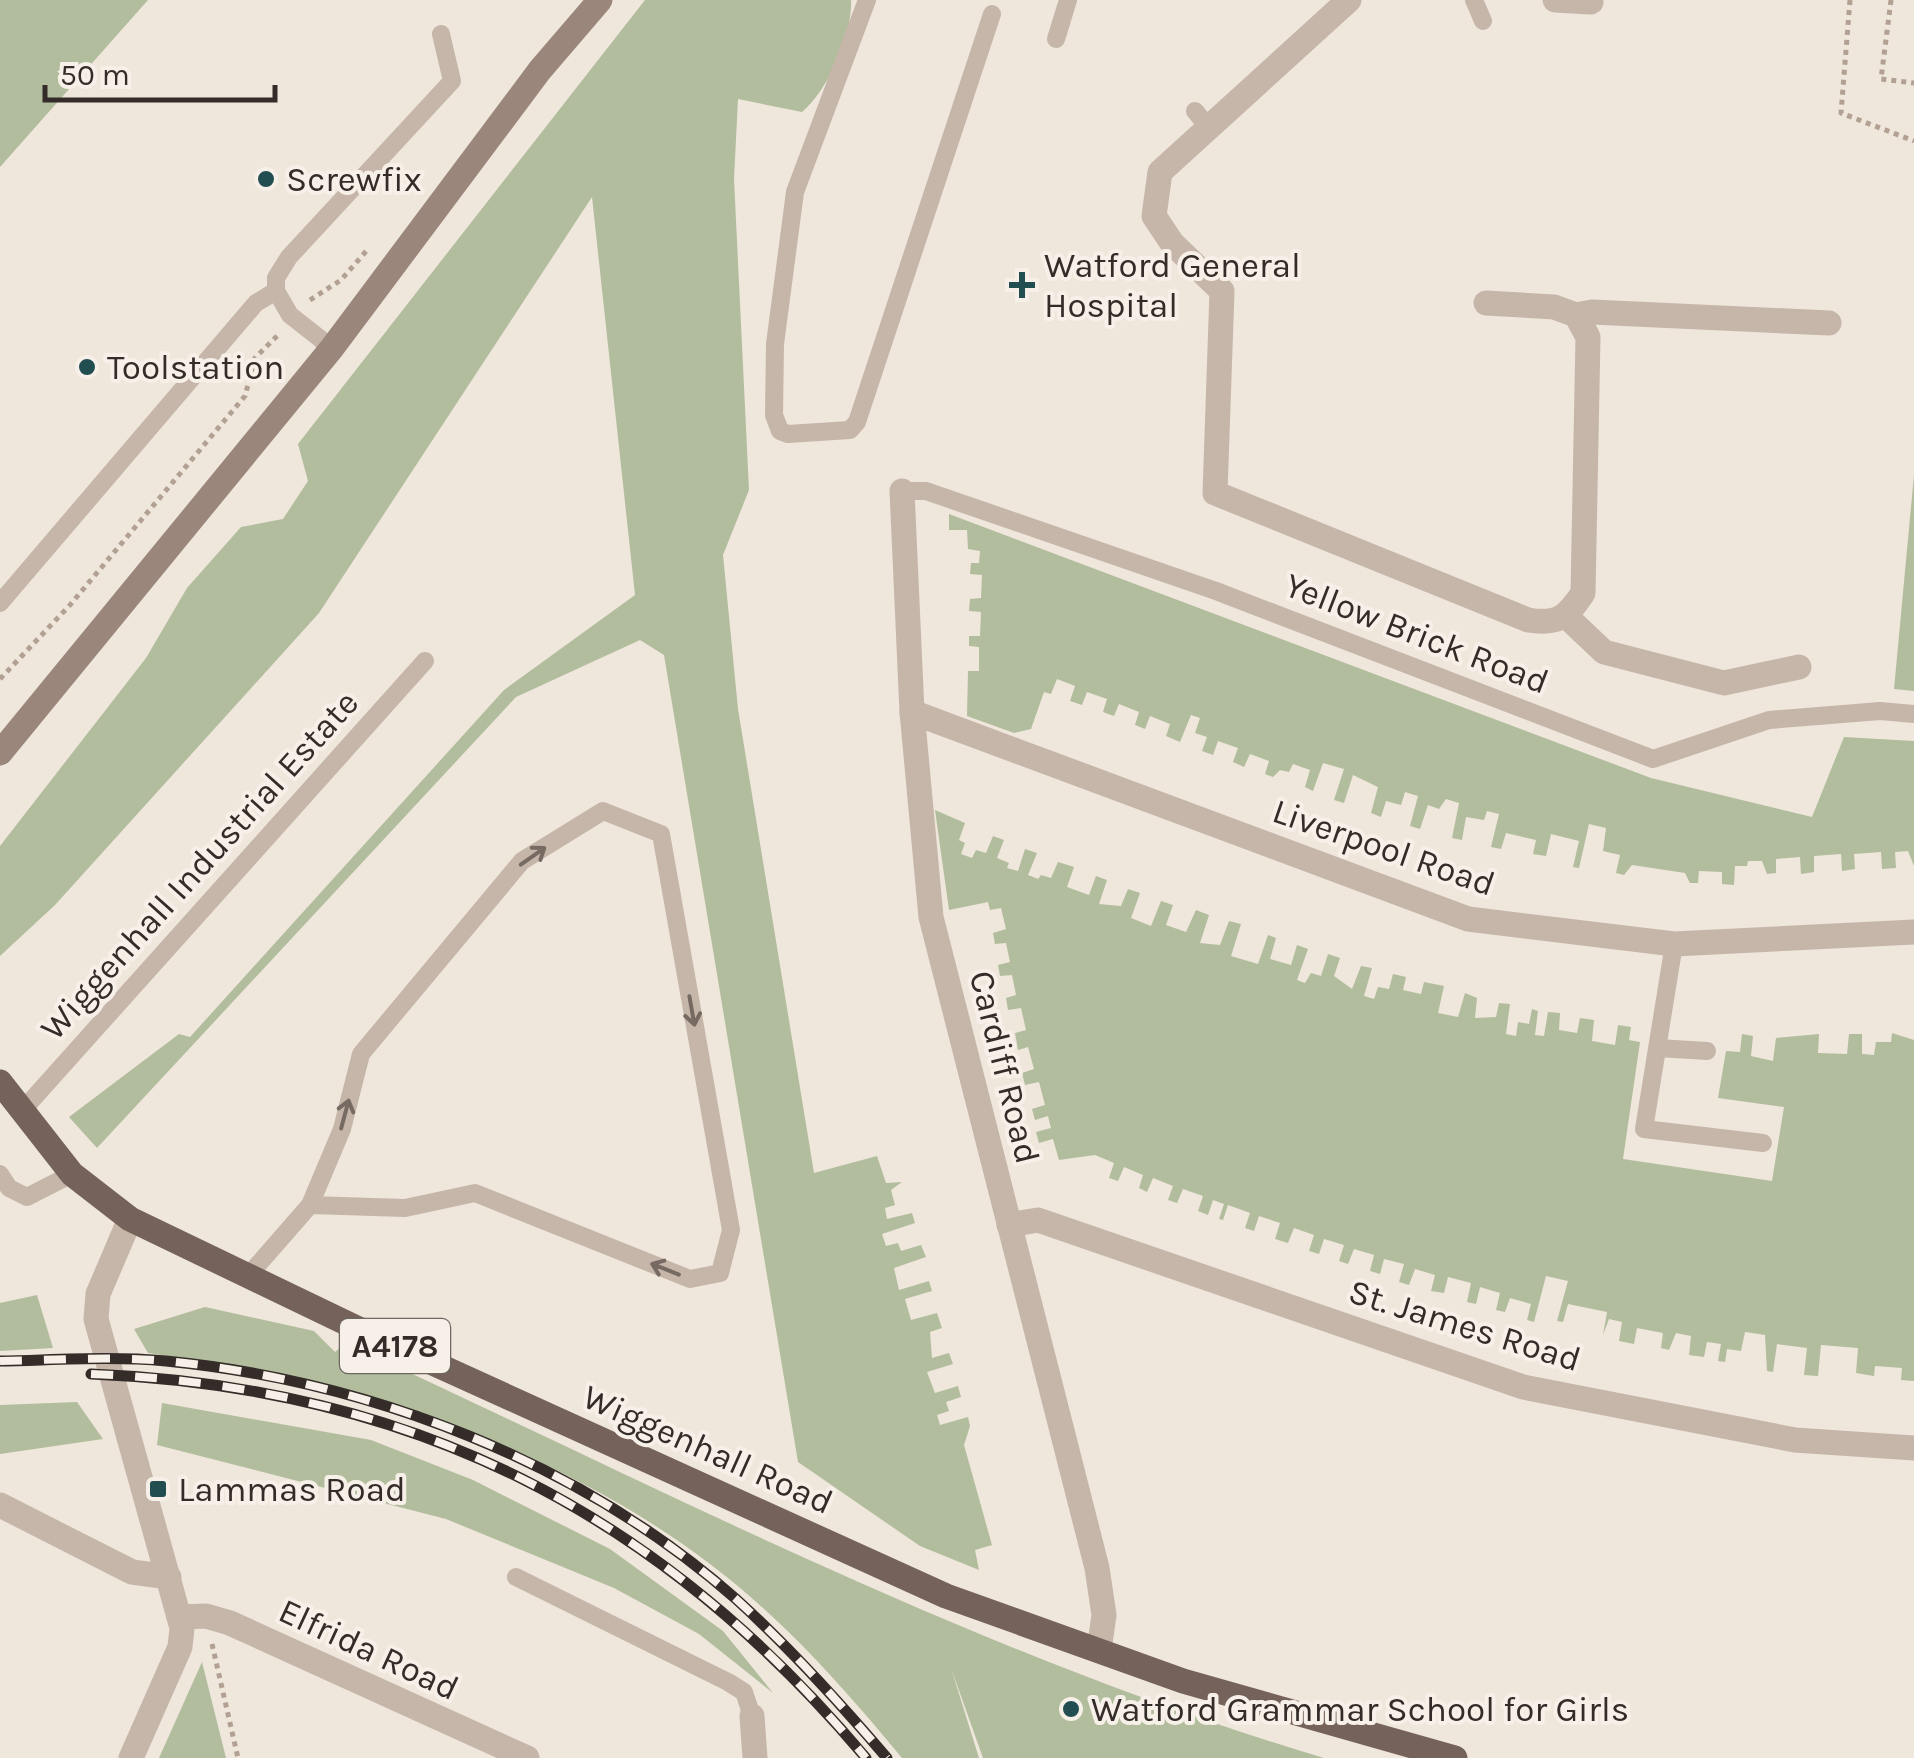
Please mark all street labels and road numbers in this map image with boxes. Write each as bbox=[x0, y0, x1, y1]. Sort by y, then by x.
street label: Yellow Brick Road bbox=[1279, 564, 1554, 703]
street label: Wiggenhall Industrial Estate bbox=[32, 683, 367, 1048]
street label: Liverpool Road bbox=[1267, 790, 1500, 905]
street label: Cardiff Road bbox=[961, 966, 1048, 1168]
street label: St. James Road bbox=[1344, 1271, 1586, 1380]
road number: A4178 bbox=[340, 1319, 450, 1373]
street label: Wiggenhall Road bbox=[576, 1376, 839, 1523]
street label: Elfrida Road bbox=[272, 1590, 465, 1709]

